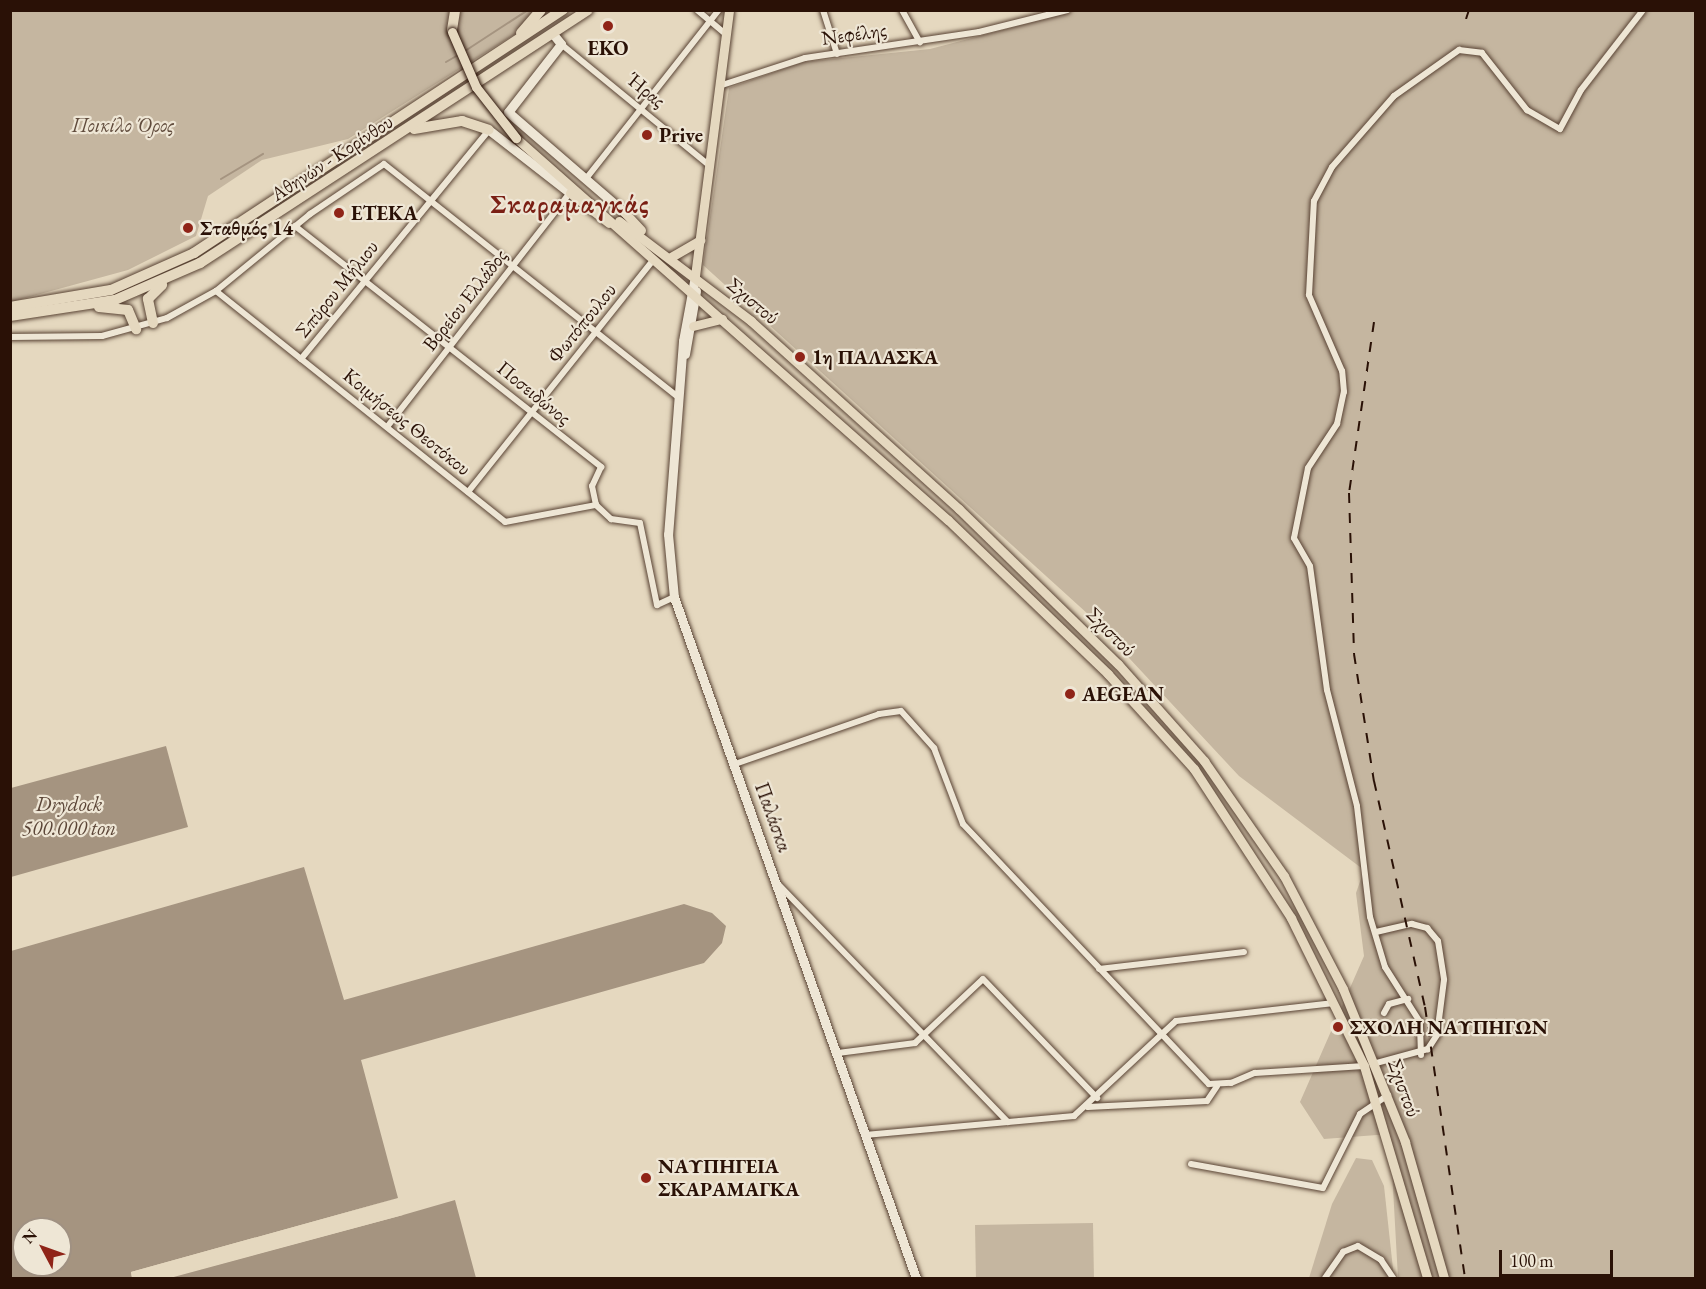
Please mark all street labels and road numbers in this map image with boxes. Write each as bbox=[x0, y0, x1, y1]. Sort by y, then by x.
street label: Νεφέλης bbox=[820, 18, 888, 50]
street label: Ήρας bbox=[622, 67, 670, 113]
street label: Αθηνών - Κορίνθου bbox=[266, 110, 398, 206]
street label: Σπύρου Μήλιου bbox=[290, 235, 384, 343]
street label: Βορείου Ελλάδος bbox=[418, 244, 512, 356]
street label: Σχιστού bbox=[722, 273, 784, 329]
street label: Φωτόπουλου bbox=[543, 278, 621, 368]
street label: Ποσειδώνος bbox=[492, 356, 576, 430]
street label: Κοιμήσεως Θεοτόκου bbox=[338, 363, 476, 481]
street label: Σχιστού bbox=[1081, 602, 1141, 662]
street label: Παλάσκα bbox=[749, 779, 797, 855]
street label: Σχιστού bbox=[1382, 1056, 1426, 1120]

